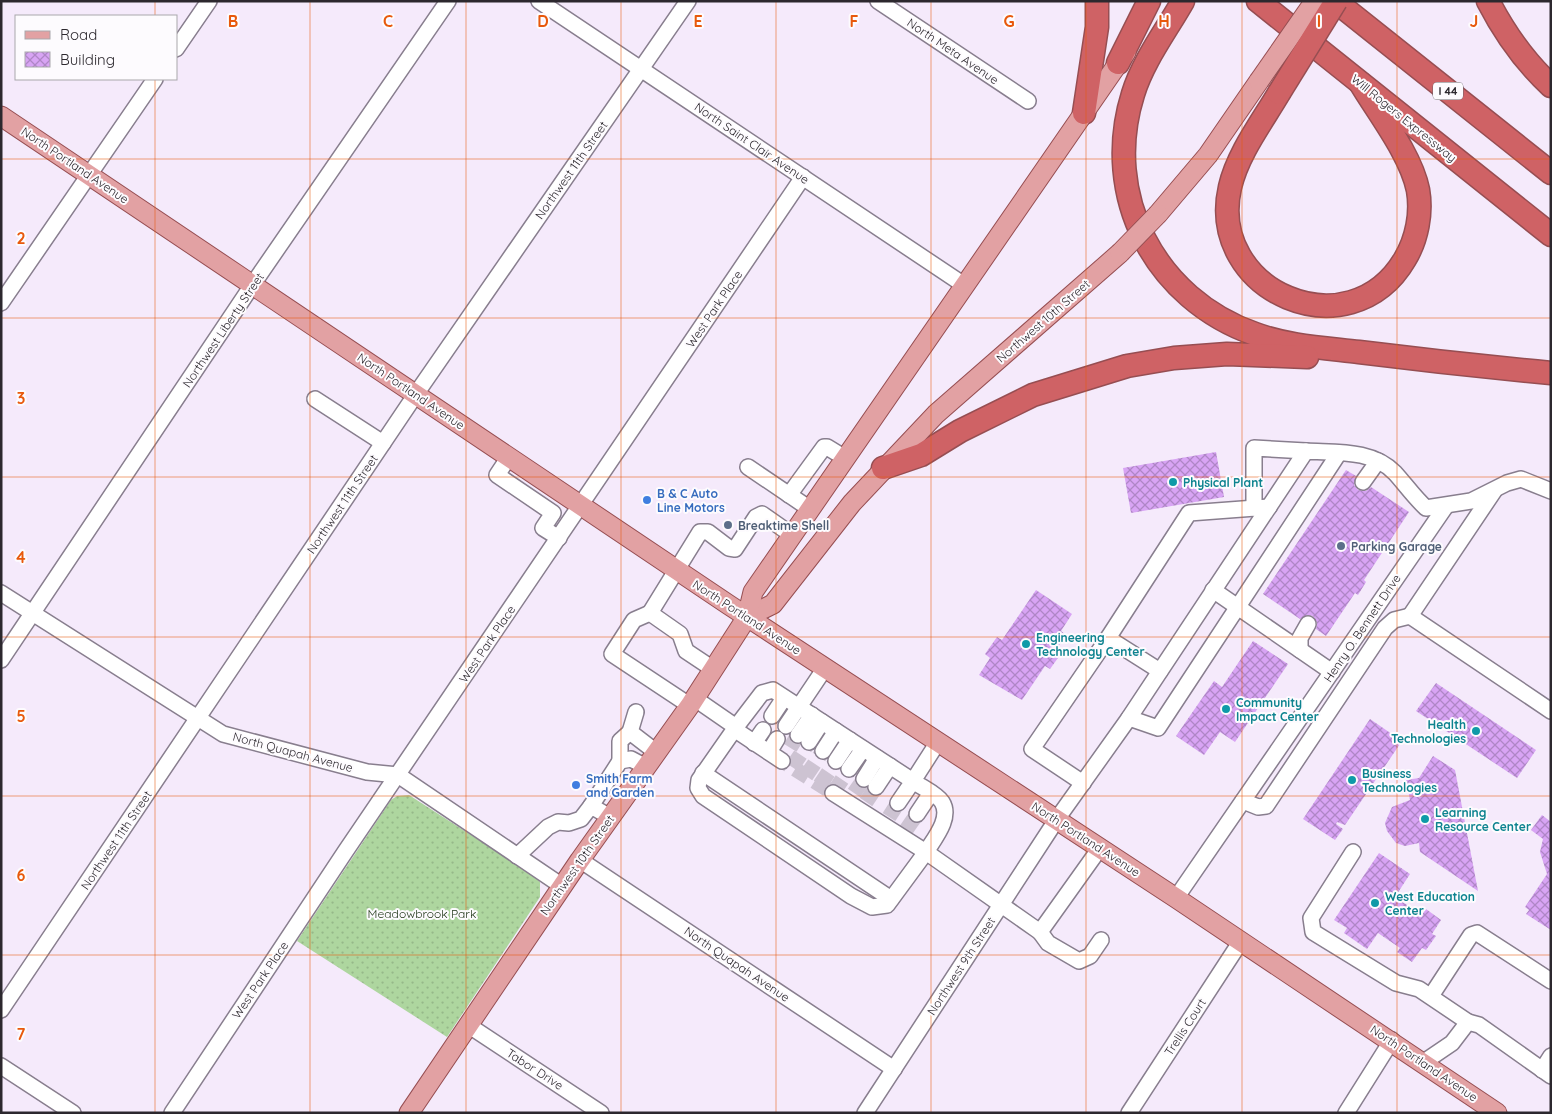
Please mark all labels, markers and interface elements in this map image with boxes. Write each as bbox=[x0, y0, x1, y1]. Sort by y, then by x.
text: B bbox=[228, 11, 238, 31]
text: C bbox=[383, 11, 393, 31]
text: D bbox=[537, 11, 549, 31]
text: E bbox=[693, 11, 703, 31]
text: F bbox=[850, 11, 859, 31]
text: G bbox=[1003, 11, 1015, 31]
text: H bbox=[1158, 11, 1170, 31]
text: I bbox=[1317, 11, 1321, 31]
text: J bbox=[1470, 11, 1478, 31]
legend bbox=[15, 15, 178, 80]
street label: North Meta Avenue bbox=[904, 15, 1002, 87]
text: Road bbox=[60, 25, 97, 44]
text: Building bbox=[60, 50, 115, 69]
street label: Will Rogers Expressway bbox=[1348, 71, 1460, 165]
road number: I 44 bbox=[1433, 82, 1463, 100]
street label: North Saint Clair Avenue bbox=[692, 99, 812, 187]
street label: Northwest 11th Street bbox=[532, 118, 610, 222]
street label: North Portland Avenue bbox=[18, 123, 132, 207]
text: 2 bbox=[16, 228, 26, 248]
street label: West Park Place bbox=[683, 267, 746, 351]
street label: Northwest Liberty Street bbox=[179, 270, 267, 390]
street label: Northwest 10th Street bbox=[993, 276, 1093, 366]
street label: North Portland Avenue bbox=[354, 349, 468, 433]
text: 3 bbox=[17, 388, 25, 408]
street label: Northwest 11th Street bbox=[303, 452, 381, 556]
place label: Physical Plant bbox=[1183, 475, 1263, 490]
marker: Physical Plant bbox=[1167, 476, 1179, 488]
place label: B & C Auto Line Motors bbox=[657, 486, 725, 515]
marker: B & C Auto Line Motors bbox=[641, 494, 653, 506]
place label: Breaktime Shell bbox=[738, 518, 829, 533]
marker: Breaktime Shell bbox=[722, 519, 734, 531]
place label: Parking Garage bbox=[1351, 539, 1442, 554]
marker: Parking Garage bbox=[1335, 540, 1347, 552]
text: 4 bbox=[16, 547, 26, 567]
street label: Henry O. Bennett Drive bbox=[1320, 571, 1404, 685]
street label: North Portland Avenue bbox=[690, 576, 804, 658]
street label: West Park Place bbox=[456, 602, 519, 686]
place label: Engineering Technology Center bbox=[1036, 630, 1145, 659]
marker: Engineering Technology Center bbox=[1020, 638, 1032, 650]
place label: Community Impact Center bbox=[1236, 695, 1319, 724]
marker: Community Impact Center bbox=[1220, 703, 1232, 715]
text: 5 bbox=[16, 706, 26, 726]
place label: Health Technologies bbox=[1391, 717, 1466, 746]
marker: Health Technologies bbox=[1470, 725, 1482, 737]
street label: North Quapah Avenue bbox=[231, 729, 355, 775]
place label: Business Technologies bbox=[1362, 766, 1437, 795]
place label: Smith Farm and Garden bbox=[586, 771, 654, 800]
marker: Business Technologies bbox=[1346, 774, 1358, 786]
marker: Smith Farm and Garden bbox=[570, 779, 582, 791]
street label: Northwest 11th Street bbox=[77, 788, 155, 892]
street label: North Portland Avenue bbox=[1029, 798, 1143, 880]
place label: Learning Resource Center bbox=[1435, 805, 1531, 834]
street label: Northwest 10th Street bbox=[537, 812, 617, 918]
marker: Learning Resource Center bbox=[1419, 813, 1431, 825]
text: 6 bbox=[17, 865, 26, 885]
place label: West Education Center bbox=[1385, 889, 1475, 918]
marker: West Education Center bbox=[1369, 897, 1381, 909]
park label: Meadowbrook Park bbox=[368, 906, 476, 921]
street label: Northwest 9th Street bbox=[924, 914, 998, 1018]
street label: North Quapah Avenue bbox=[681, 923, 793, 1005]
street label: West Park Place bbox=[229, 938, 292, 1022]
street label: Trellis Court bbox=[1161, 996, 1209, 1058]
street label: North Portland Avenue bbox=[1367, 1021, 1481, 1105]
text: 7 bbox=[17, 1024, 26, 1044]
street label: Tabor Drive bbox=[504, 1045, 566, 1093]

